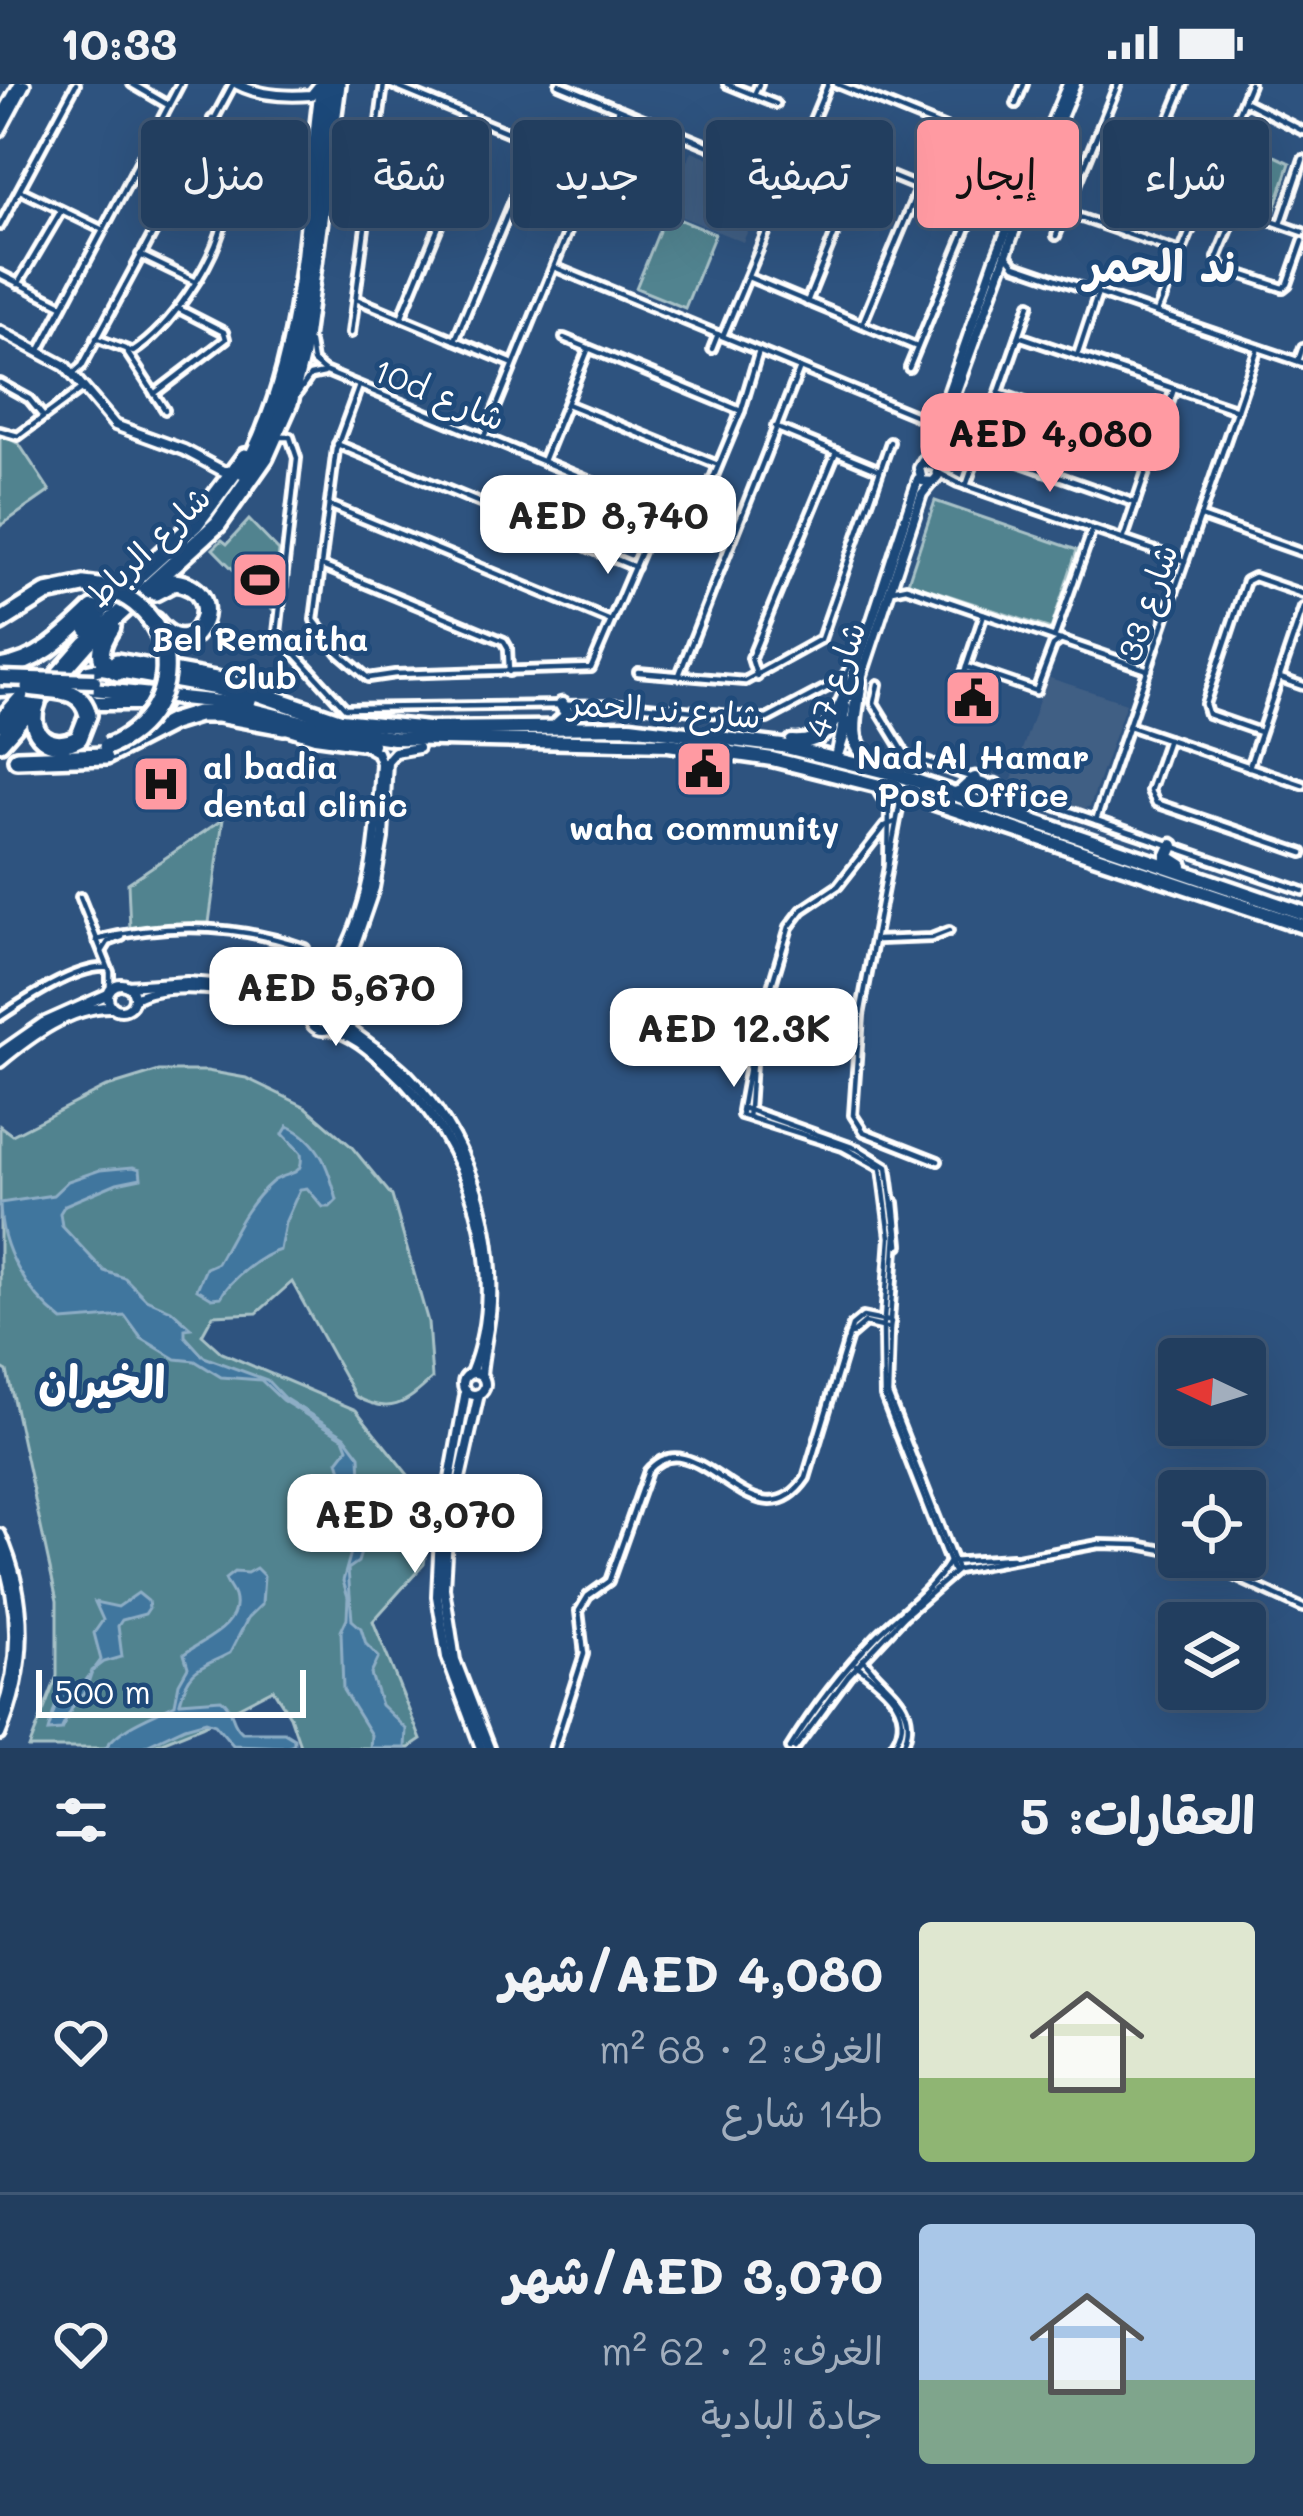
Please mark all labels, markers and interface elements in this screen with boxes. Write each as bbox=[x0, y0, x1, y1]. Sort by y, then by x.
text: 10:33 bbox=[60, 13, 177, 71]
chip: منزل bbox=[141, 120, 308, 228]
chip: شقة bbox=[332, 120, 489, 228]
chip: جديد bbox=[513, 120, 682, 228]
chip: تصفية bbox=[706, 120, 893, 228]
chip: إيجار bbox=[917, 120, 1079, 228]
chip: شراء bbox=[1103, 120, 1269, 228]
district label: ند الحمر bbox=[1081, 235, 1235, 293]
street label: 10d شارع bbox=[366, 347, 512, 442]
pin: AED 4,080 bbox=[913, 393, 1187, 495]
text: AED 4,080 bbox=[947, 406, 1153, 457]
street label: شارع الرباط bbox=[76, 475, 221, 618]
pin: AED 8,740 bbox=[471, 475, 745, 577]
text: AED 8,740 bbox=[507, 488, 709, 539]
street label: شارع 33 bbox=[1106, 538, 1190, 667]
sports icon: Bel Remaitha Club bbox=[229, 549, 291, 611]
street label: شارع 47 bbox=[794, 615, 878, 744]
place label: Bel Remaitha Club bbox=[152, 616, 368, 697]
public building icon: Nad Al Hamar Post Office bbox=[942, 667, 1004, 729]
street label: شارع ند الحمر bbox=[564, 680, 762, 740]
place label: Nad Al Hamar Post Office bbox=[857, 734, 1089, 815]
public building icon: waha community bbox=[673, 738, 735, 800]
place label: al badia dental clinic bbox=[203, 744, 408, 825]
hospital icon: al badia dental clinic bbox=[130, 753, 192, 815]
place label: waha community bbox=[569, 805, 839, 849]
pin: AED 5,670 bbox=[199, 947, 473, 1049]
text: AED 5,670 bbox=[236, 960, 436, 1011]
pin: AED 12.3K bbox=[597, 988, 871, 1090]
text: AED 12.3K bbox=[637, 1001, 831, 1052]
north arrow bbox=[1158, 1338, 1266, 1446]
map controls bbox=[1158, 1338, 1266, 1710]
district label: الخيران bbox=[38, 1351, 166, 1409]
button: locate bbox=[1158, 1470, 1266, 1578]
pin: AED 3,070 bbox=[278, 1474, 552, 1576]
text: AED 3,070 bbox=[314, 1487, 516, 1538]
button: layers bbox=[1158, 1602, 1266, 1710]
scale bar bbox=[36, 1664, 306, 1717]
text: 500 m bbox=[54, 1669, 151, 1712]
text: العقارات: 5 bbox=[1020, 1780, 1255, 1847]
icon: filters bbox=[48, 1787, 114, 1853]
text: AED 4,080/شهر bbox=[500, 1938, 883, 2005]
icon: home bbox=[1015, 1970, 1159, 2114]
icon: heart bbox=[48, 2009, 114, 2075]
text: الغرف: 2 · 68 m² bbox=[599, 2022, 883, 2073]
text: 14b شارع bbox=[721, 2086, 883, 2137]
text: AED 3,070/شهر bbox=[505, 2240, 883, 2307]
icon: home bbox=[1015, 2272, 1159, 2416]
icon: heart bbox=[48, 2311, 114, 2377]
text: الغرف: 2 · 62 m² bbox=[601, 2324, 883, 2375]
text: جادة البادية bbox=[701, 2388, 883, 2439]

